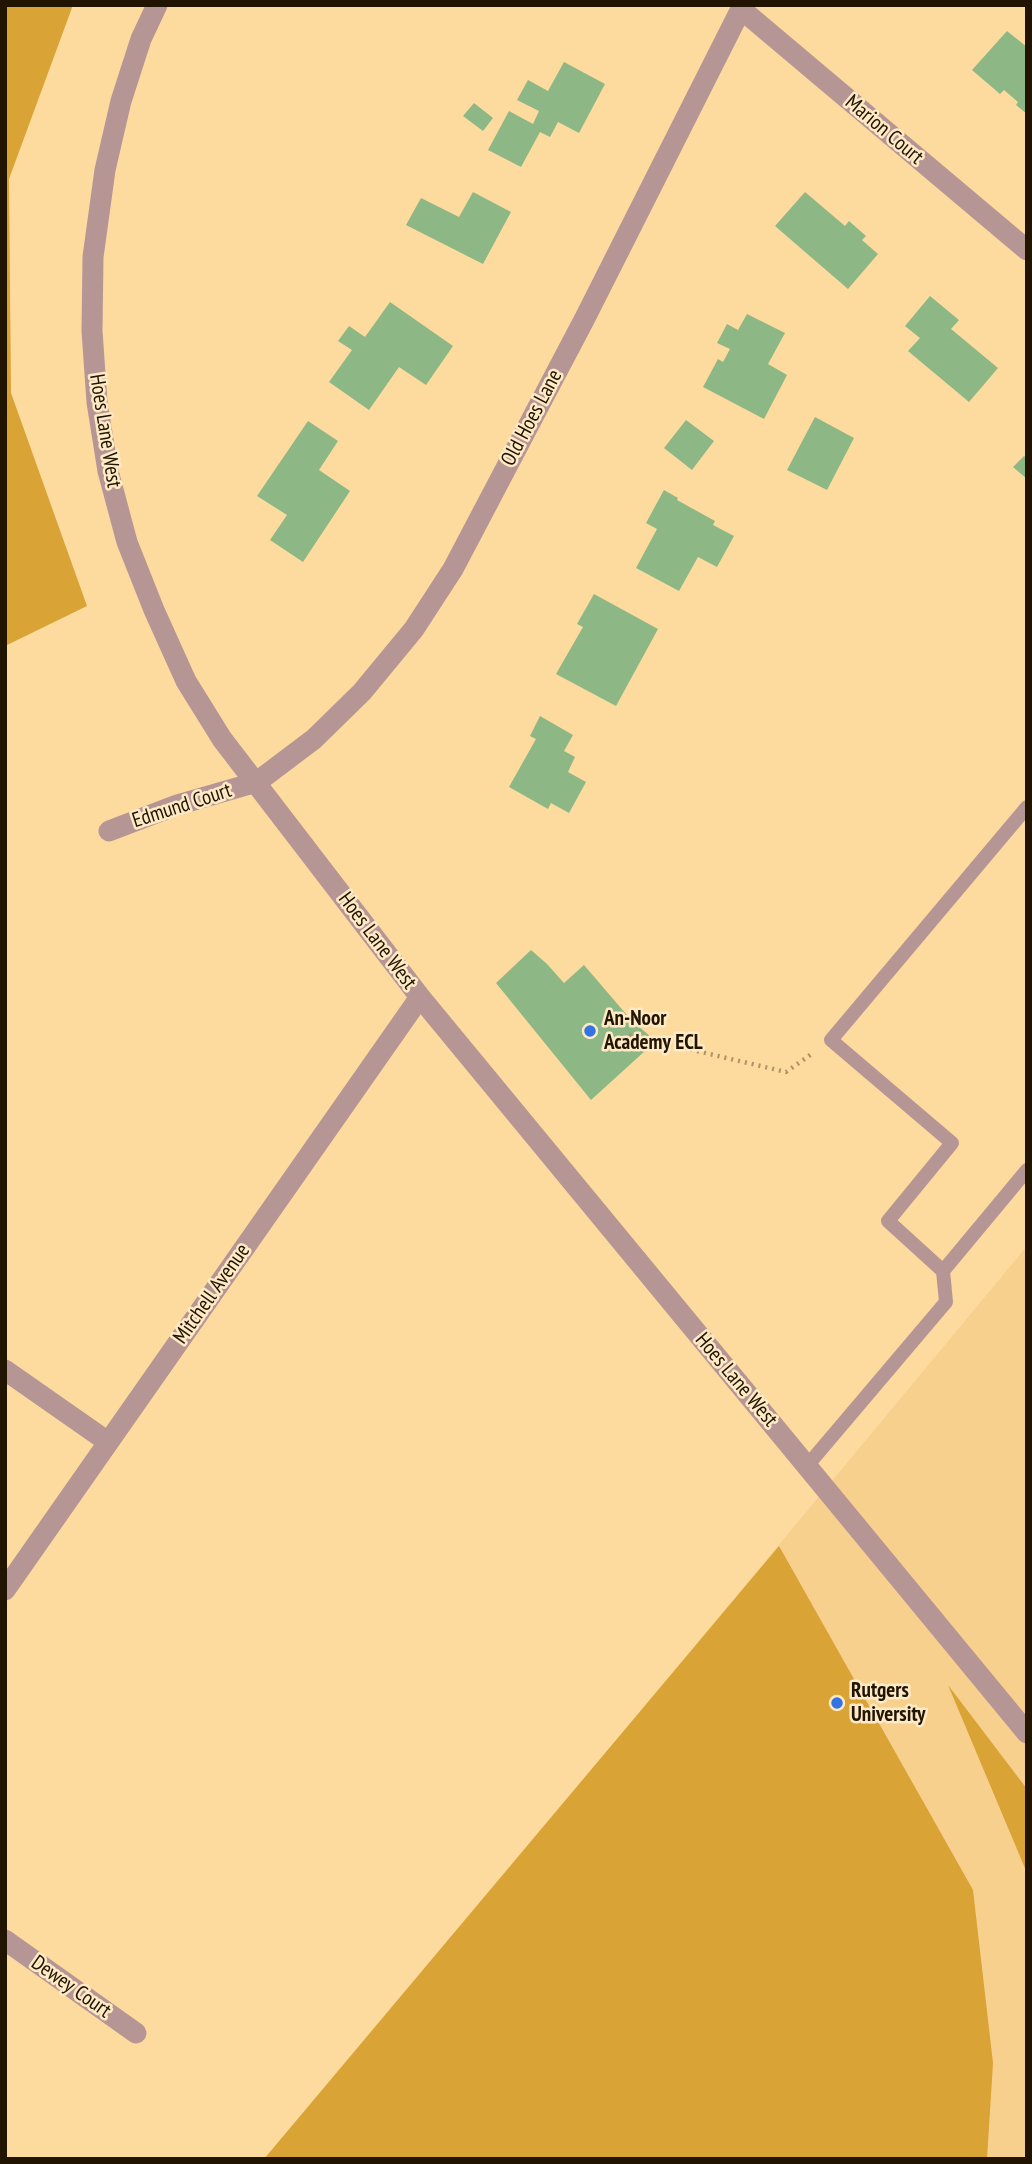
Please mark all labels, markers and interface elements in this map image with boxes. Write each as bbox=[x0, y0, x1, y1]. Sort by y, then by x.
street label: Marion Court bbox=[840, 90, 928, 170]
street label: Old Hoes Lane bbox=[496, 366, 568, 470]
street label: Hoes Lane West bbox=[84, 372, 126, 490]
street label: Edmund Court bbox=[129, 778, 235, 834]
street label: Hoes Lane West bbox=[332, 888, 422, 994]
place label: An-Noor Academy ECL bbox=[604, 1006, 703, 1056]
marker: An-Noor Academy ECL bbox=[582, 1023, 598, 1039]
street label: Mitchell Avenue bbox=[168, 1239, 256, 1349]
street label: Hoes Lane West bbox=[690, 1328, 782, 1432]
place label: Rutgers University bbox=[851, 1678, 926, 1728]
marker: Rutgers University bbox=[829, 1695, 845, 1711]
street label: Dewey Court bbox=[26, 1950, 116, 2024]

